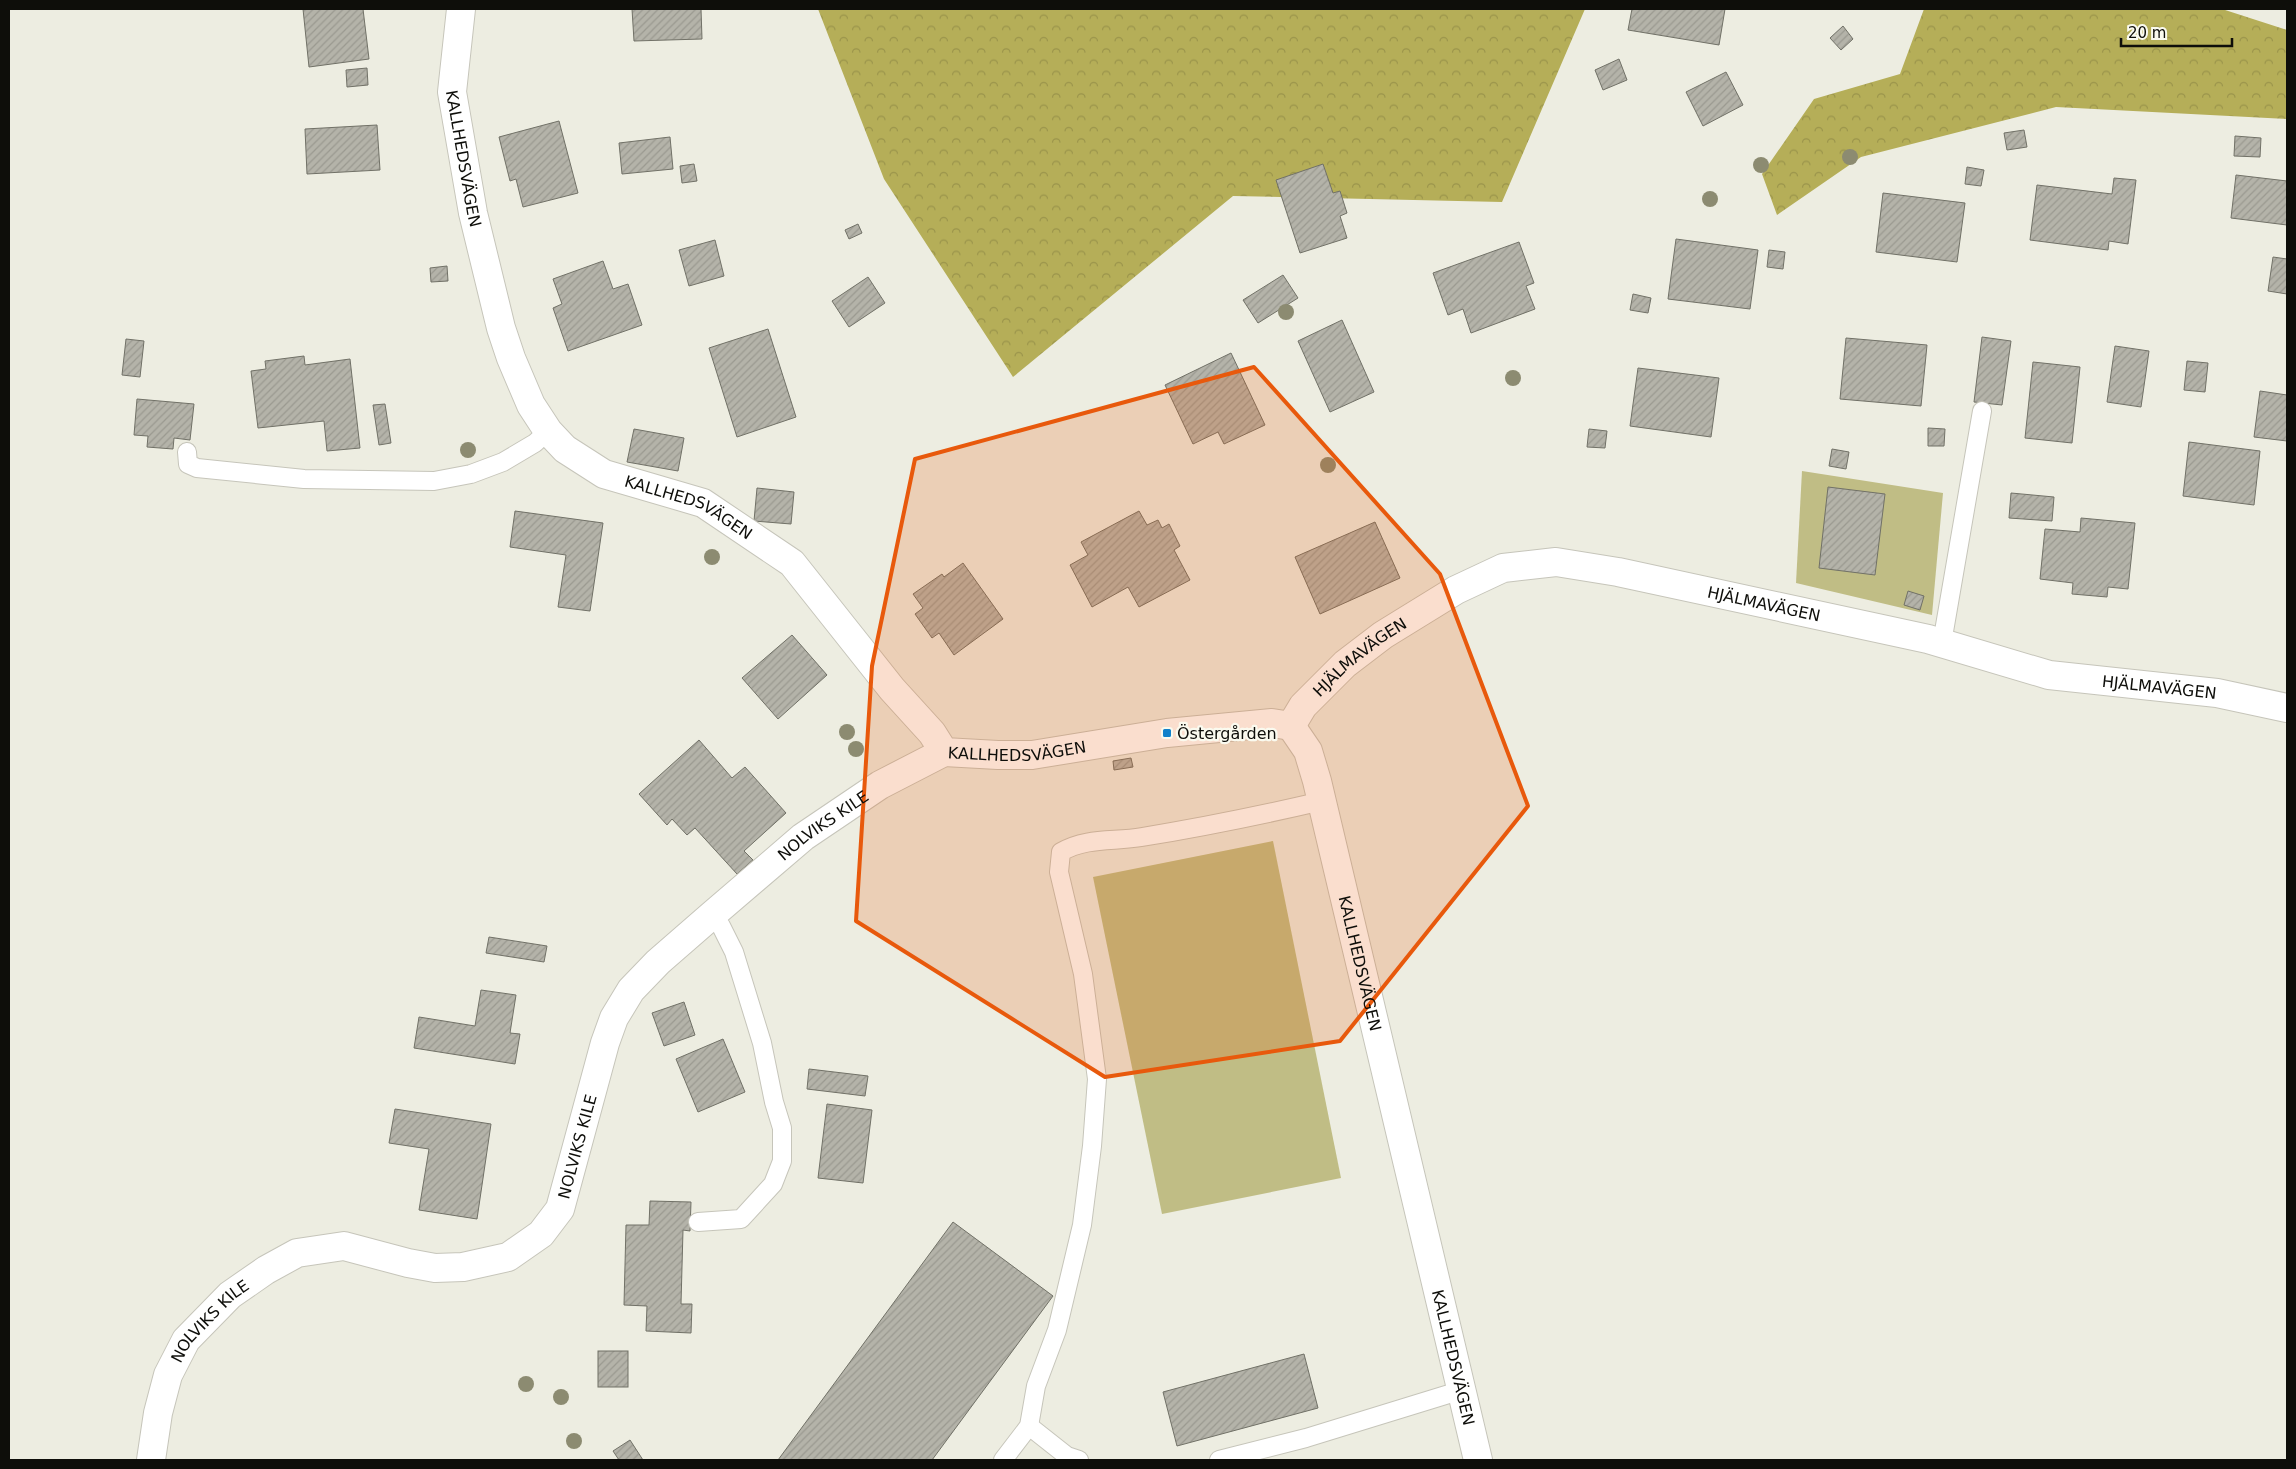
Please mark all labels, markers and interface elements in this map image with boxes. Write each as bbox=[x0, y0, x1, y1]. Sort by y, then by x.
scale bar bbox=[2121, 15, 2232, 47]
text: 20 m bbox=[2128, 24, 2166, 42]
street label: KALLHEDSVÄGEN bbox=[442, 89, 485, 229]
street label: KALLHEDSVÄGEN bbox=[622, 472, 756, 544]
street label: HJÄLMAVÄGEN bbox=[1706, 583, 1822, 625]
street label: HJÄLMAVÄGEN bbox=[1309, 614, 1410, 701]
street label: HJÄLMAVÄGEN bbox=[2101, 672, 2217, 703]
place label: Östergården bbox=[1177, 724, 1277, 743]
marker: Östergården bbox=[1161, 727, 1173, 739]
street label: KALLHEDSVÄGEN bbox=[947, 737, 1087, 765]
street label: NOLVIKS KILE bbox=[774, 787, 872, 864]
street label: KALLHEDSVÄGEN bbox=[1335, 894, 1385, 1033]
street label: NOLVIKS KILE bbox=[554, 1092, 601, 1201]
street label: NOLVIKS KILE bbox=[167, 1276, 253, 1366]
street label: KALLHEDSVÄGEN bbox=[1428, 1288, 1478, 1427]

